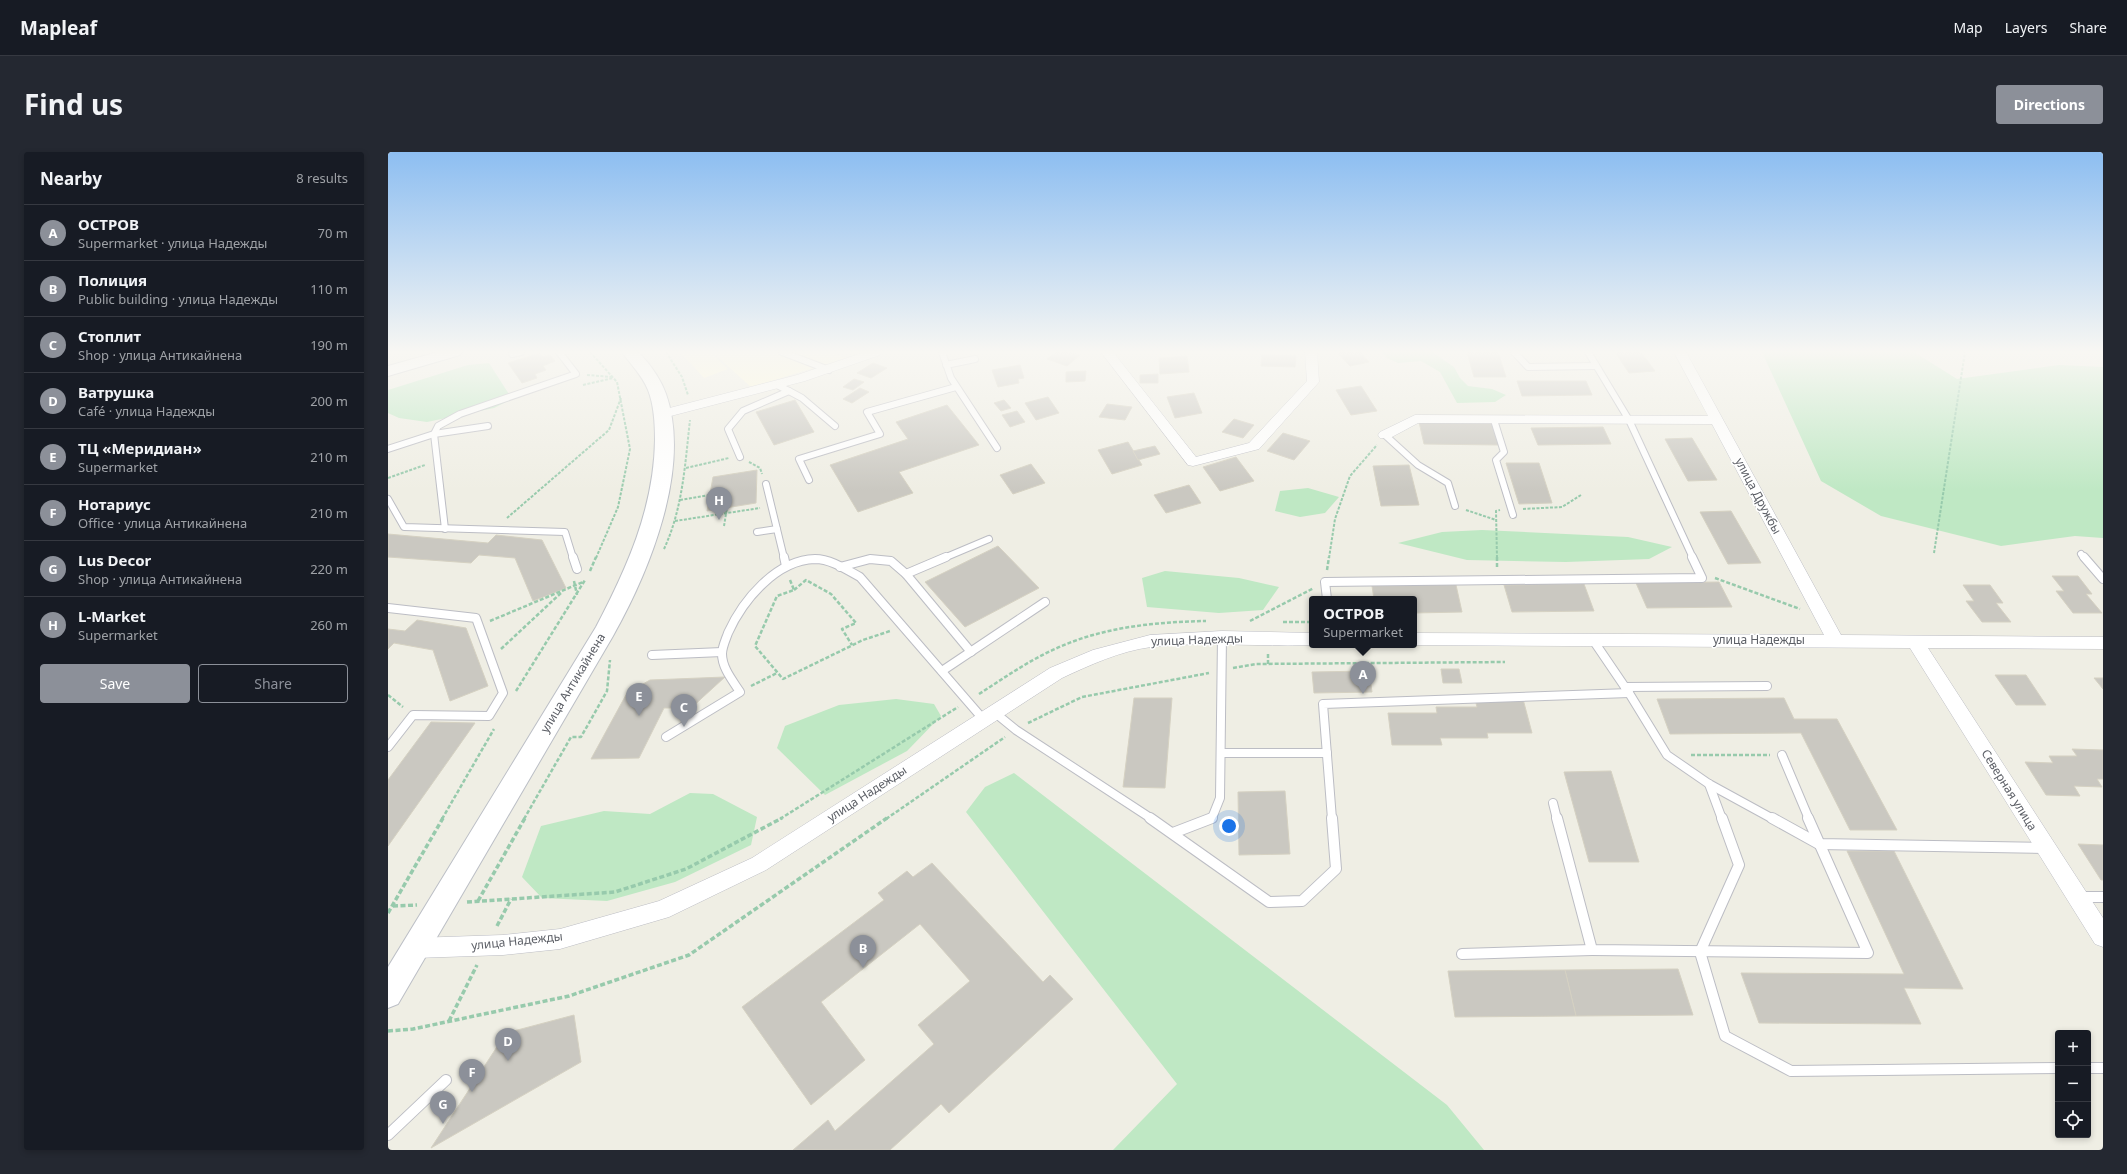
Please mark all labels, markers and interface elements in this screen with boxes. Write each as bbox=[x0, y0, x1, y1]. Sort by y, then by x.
text: Mapleaf bbox=[20, 15, 97, 41]
text: Map bbox=[1954, 18, 1983, 37]
text: Layers bbox=[2005, 18, 2047, 37]
text: Share bbox=[2069, 18, 2107, 37]
text: Find us bbox=[24, 85, 123, 123]
button: Directions bbox=[1996, 85, 2103, 124]
text: Nearby bbox=[40, 167, 102, 190]
text: 8 results bbox=[296, 169, 348, 187]
text: ОСТРОВ bbox=[78, 214, 139, 234]
text: A bbox=[49, 224, 58, 242]
text: 70 m bbox=[318, 224, 348, 242]
text: Supermarket · улица Надежды bbox=[78, 234, 267, 252]
text: Полиция bbox=[78, 270, 147, 290]
text: B bbox=[49, 280, 57, 298]
text: 110 m bbox=[310, 280, 348, 298]
text: Public building · улица Надежды bbox=[78, 290, 278, 308]
text: Стоплит bbox=[78, 326, 141, 346]
text: C bbox=[49, 336, 57, 354]
text: 190 m bbox=[310, 336, 348, 354]
text: Shop · улица Антикайнена bbox=[78, 346, 242, 364]
text: Ватрушка bbox=[78, 382, 154, 402]
text: D bbox=[48, 392, 58, 410]
text: 200 m bbox=[310, 392, 348, 410]
text: Café · улица Надежды bbox=[78, 402, 215, 420]
text: ТЦ «Меридиан» bbox=[78, 438, 202, 458]
text: E bbox=[49, 448, 57, 466]
text: 210 m bbox=[310, 448, 348, 466]
street label: улица Дружбы bbox=[1731, 455, 1786, 537]
text: Supermarket bbox=[78, 458, 158, 476]
pin: H bbox=[706, 487, 732, 520]
text: Нотариус bbox=[78, 494, 151, 514]
text: F bbox=[49, 504, 57, 522]
text: 210 m bbox=[310, 504, 348, 522]
text: Office · улица Антикайнена bbox=[78, 514, 247, 532]
text: Lus Decor bbox=[78, 550, 151, 570]
text: G bbox=[48, 560, 58, 578]
text: 220 m bbox=[310, 560, 348, 578]
text: Shop · улица Антикайнена bbox=[78, 570, 242, 588]
popup bbox=[1309, 596, 1417, 648]
text: ОСТРОВ bbox=[1323, 603, 1384, 623]
text: L-Market bbox=[78, 606, 146, 626]
text: H bbox=[48, 616, 58, 634]
text: 260 m bbox=[310, 616, 348, 634]
text: Supermarket bbox=[1323, 623, 1403, 641]
text: Supermarket bbox=[78, 626, 158, 644]
street label: улица Надежды bbox=[1151, 629, 1243, 650]
street label: улица Антикайнена bbox=[536, 630, 609, 736]
street label: улица Надежды bbox=[1713, 631, 1805, 648]
pin: A bbox=[1350, 661, 1376, 694]
button: Save bbox=[40, 664, 190, 703]
button: Share bbox=[198, 664, 348, 703]
pin: E bbox=[626, 683, 652, 716]
pin: C bbox=[671, 694, 697, 727]
street label: Северная улица bbox=[1978, 746, 2041, 834]
street label: улица Надежды bbox=[824, 761, 910, 826]
your location bbox=[1219, 816, 1239, 836]
street label: улица Надежды bbox=[470, 927, 564, 954]
pin: B bbox=[850, 935, 876, 968]
pin: D bbox=[495, 1028, 521, 1061]
map controls bbox=[2055, 1030, 2091, 1138]
button: + bbox=[2055, 1030, 2091, 1066]
pin: F bbox=[459, 1059, 485, 1092]
button: − bbox=[2055, 1066, 2091, 1102]
pin: G bbox=[430, 1091, 456, 1124]
button: locate bbox=[2055, 1102, 2091, 1138]

